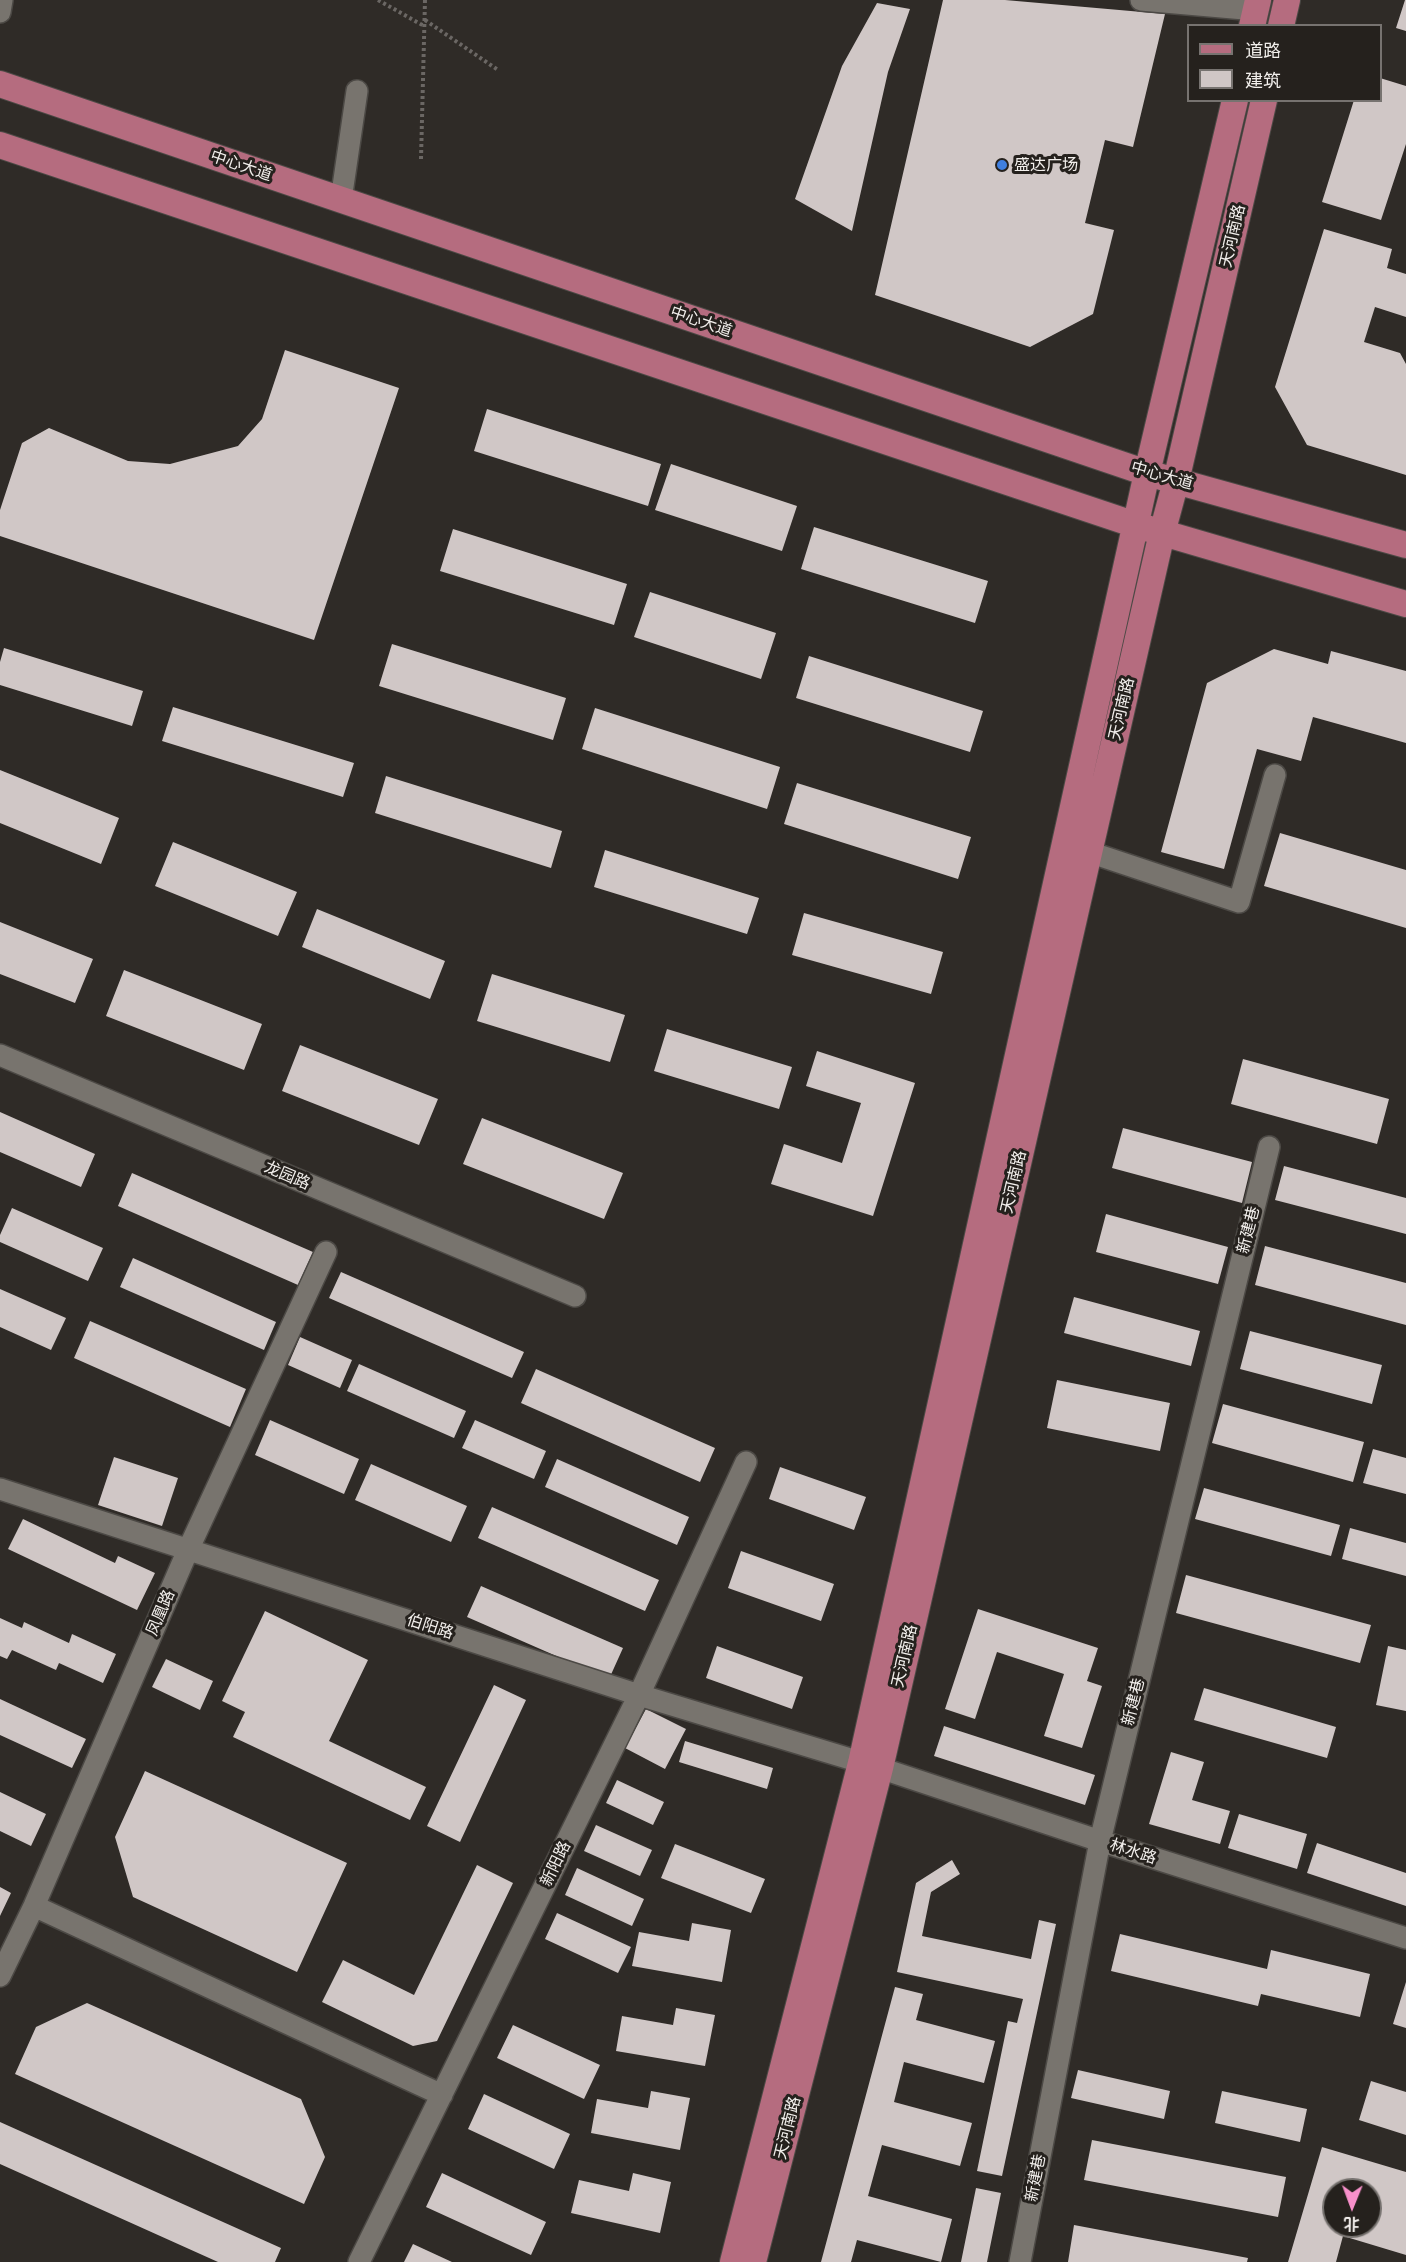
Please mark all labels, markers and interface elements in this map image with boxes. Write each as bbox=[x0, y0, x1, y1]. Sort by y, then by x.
legend bbox=[1187, 24, 1382, 102]
text: 道路 bbox=[1245, 38, 1281, 62]
text: 建筑 bbox=[1245, 68, 1281, 92]
street label: 中心大道 bbox=[208, 147, 274, 185]
place label: 盛达广场 bbox=[1014, 155, 1078, 175]
marker: 盛达广场 bbox=[995, 158, 1009, 172]
street label: 天河南路 bbox=[1216, 203, 1250, 269]
street label: 中心大道 bbox=[668, 303, 734, 341]
street label: 中心大道 bbox=[1129, 458, 1195, 494]
street label: 天河南路 bbox=[1105, 676, 1139, 742]
street label: 天河南路 bbox=[997, 1149, 1031, 1215]
street label: 龙园路 bbox=[261, 1158, 313, 1194]
street label: 新建巷 bbox=[1234, 1204, 1264, 1256]
street label: 凤凰路 bbox=[143, 1587, 179, 1639]
street label: 伯阳路 bbox=[404, 1610, 456, 1644]
street label: 天河南路 bbox=[888, 1623, 922, 1689]
street label: 新建巷 bbox=[1119, 1676, 1149, 1728]
street label: 林水路 bbox=[1107, 1835, 1159, 1869]
street label: 新阳路 bbox=[537, 1838, 575, 1890]
street label: 天河南路 bbox=[771, 2095, 805, 2161]
street label: 新建巷 bbox=[1022, 2153, 1050, 2203]
north arrow bbox=[1322, 2178, 1382, 2238]
text: 北 bbox=[1344, 2213, 1360, 2235]

